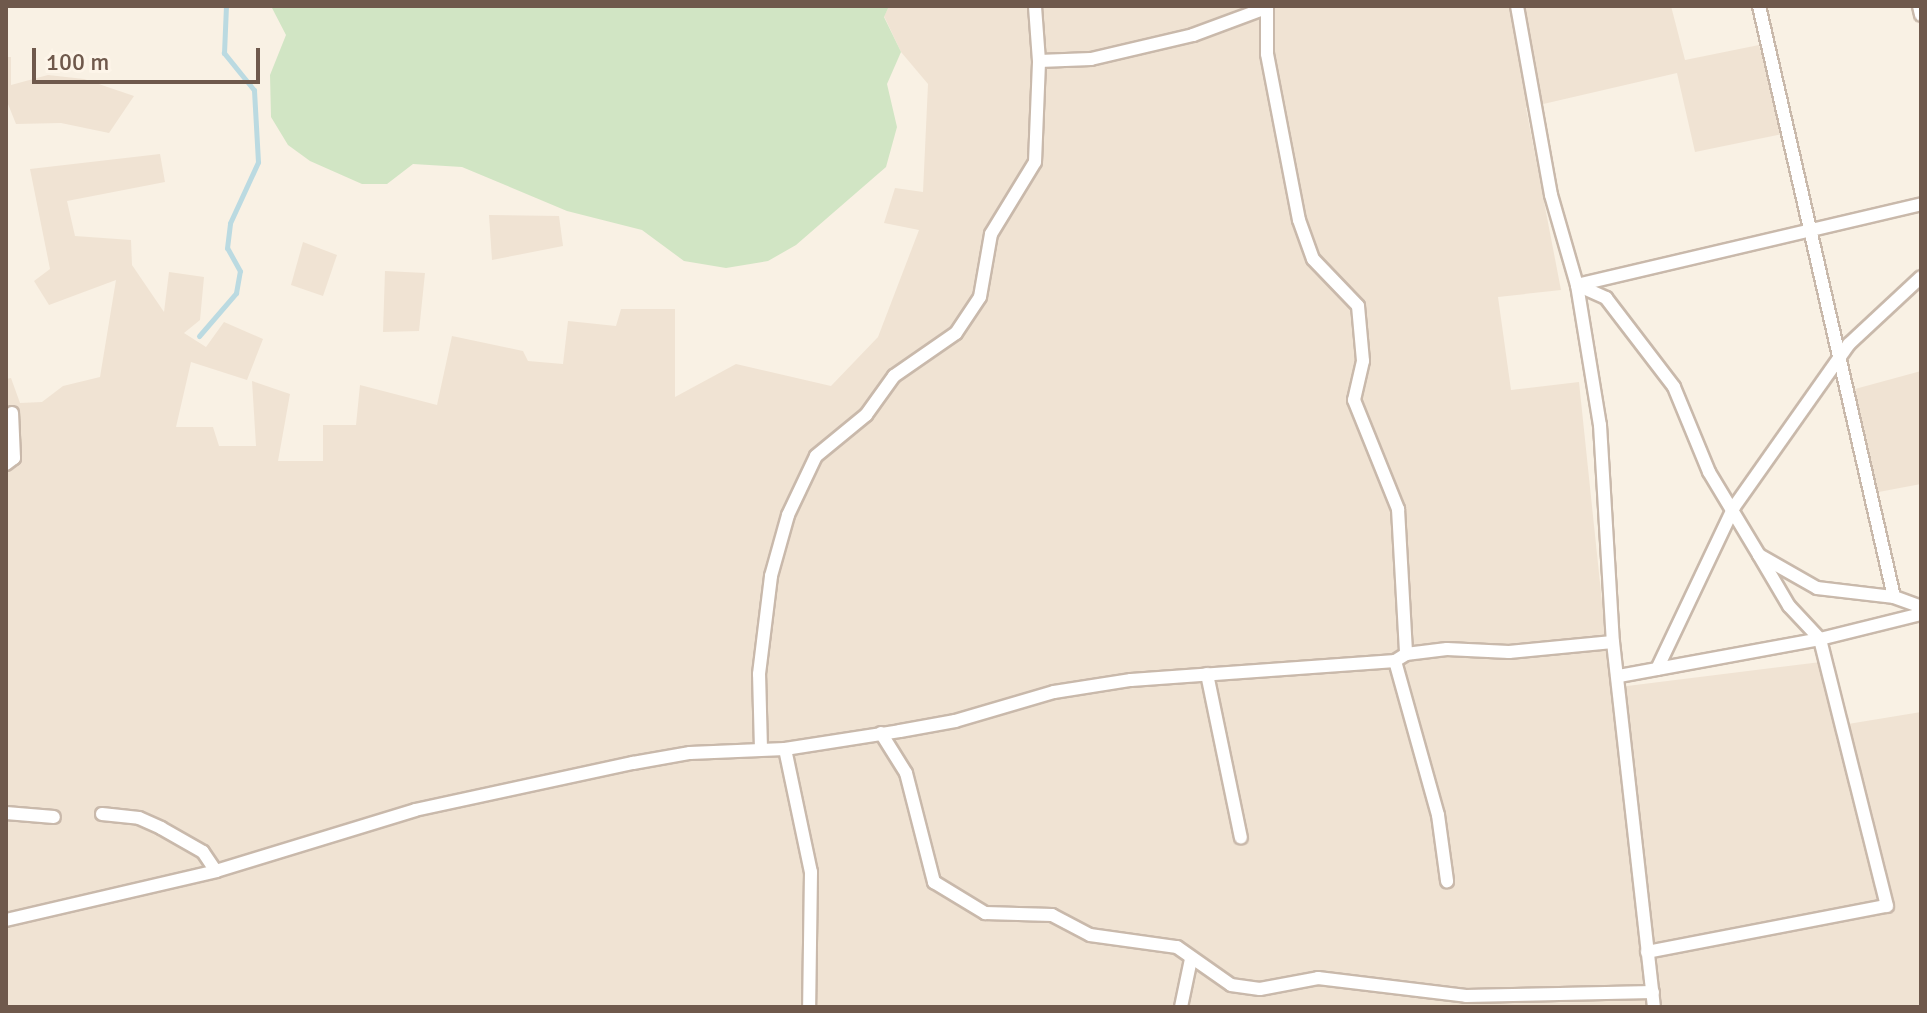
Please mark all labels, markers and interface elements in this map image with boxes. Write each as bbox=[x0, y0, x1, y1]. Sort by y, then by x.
scale bar bbox=[36, 32, 264, 82]
text: 100 m bbox=[46, 47, 109, 77]

